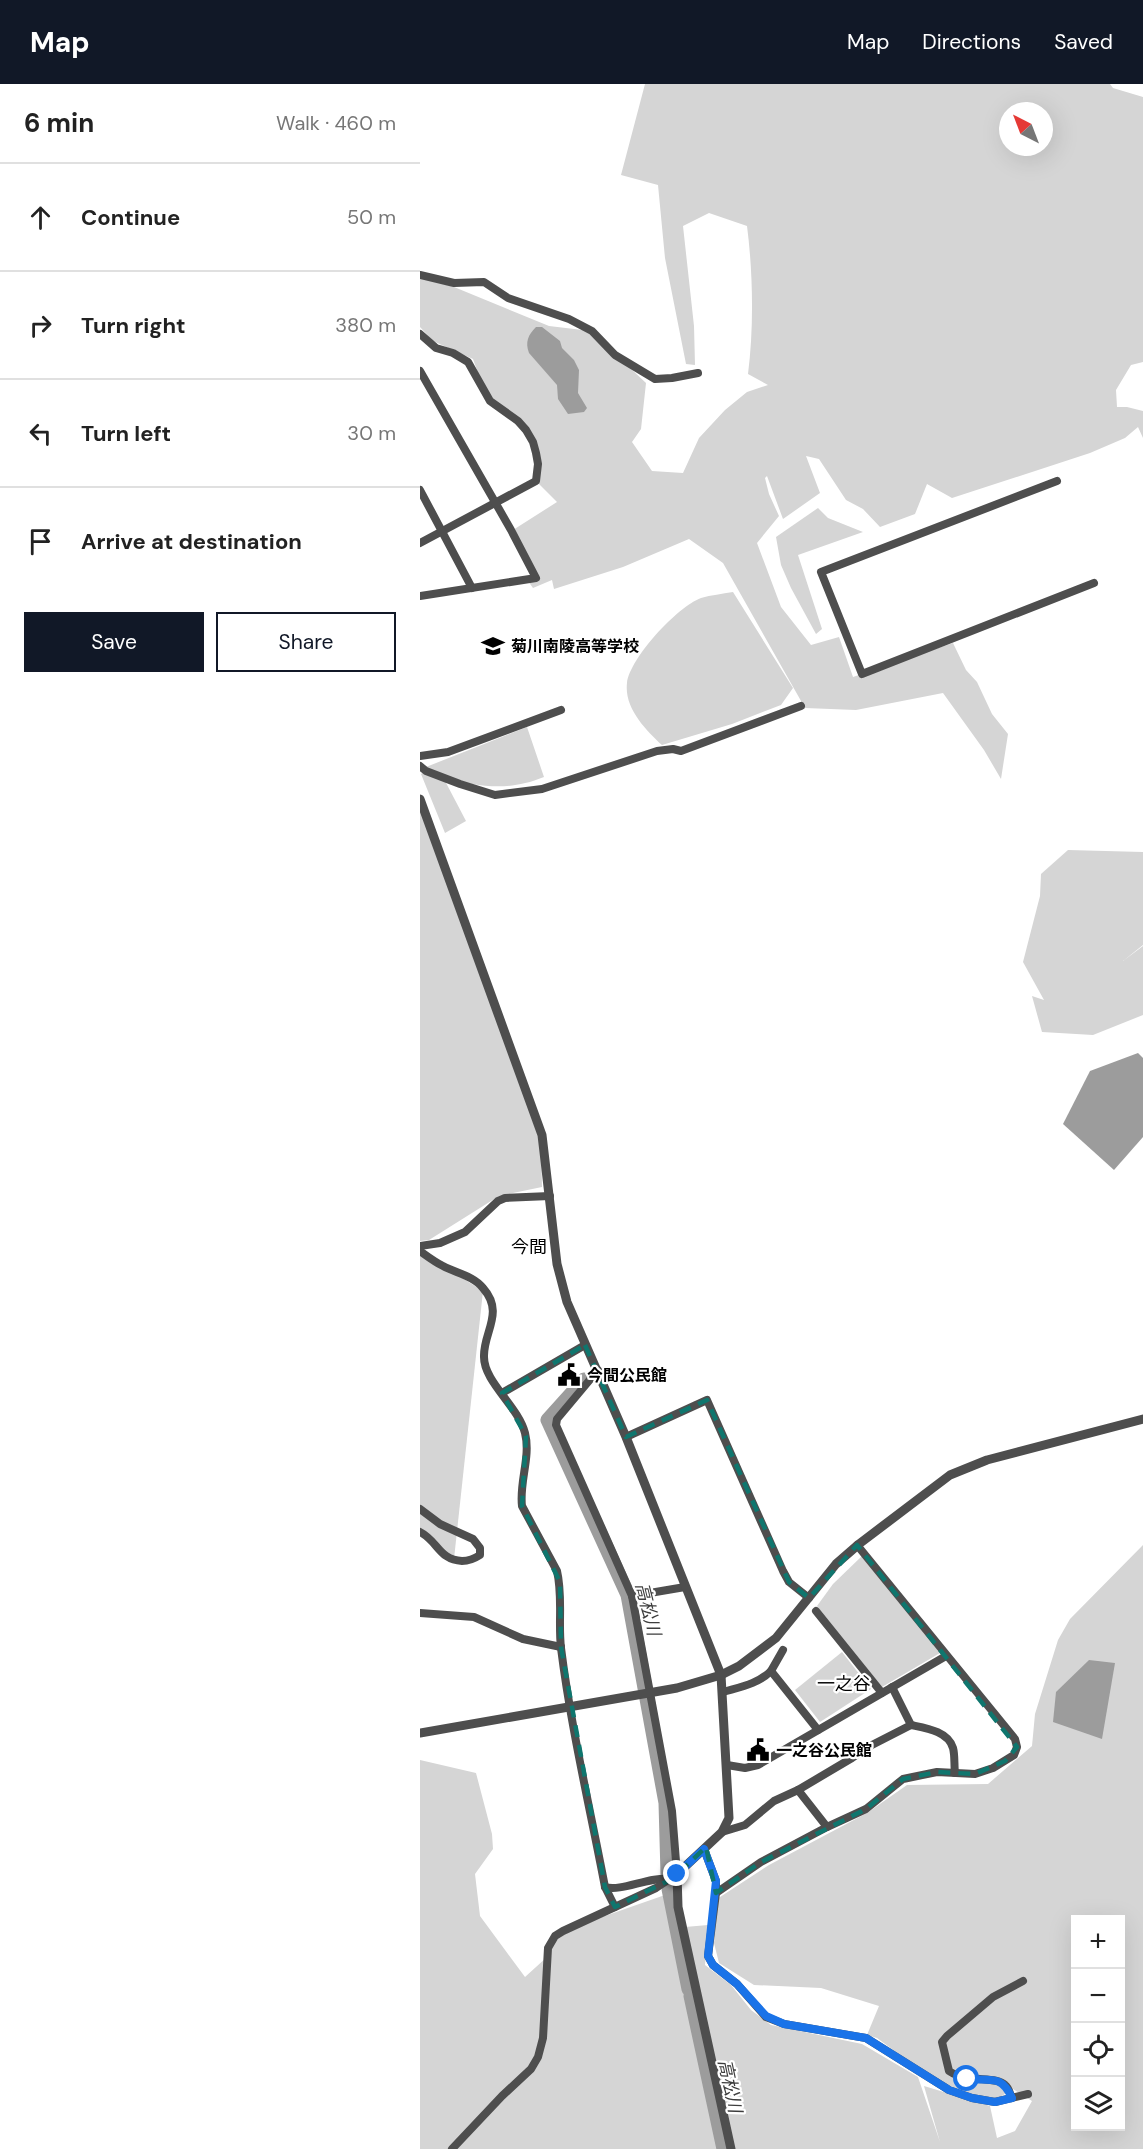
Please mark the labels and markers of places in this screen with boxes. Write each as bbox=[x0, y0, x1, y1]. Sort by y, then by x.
school or university icon: 菊川南陵高等学校 bbox=[480, 633, 506, 659]
place label: 菊川南陵高等学校 bbox=[511, 636, 639, 657]
public building icon: 今間公民館 bbox=[556, 1362, 582, 1388]
place label: 今間公民館 bbox=[587, 1365, 667, 1386]
public building icon: 一之谷公民館 bbox=[745, 1737, 771, 1763]
place label: 一之谷公民館 bbox=[776, 1740, 872, 1761]

